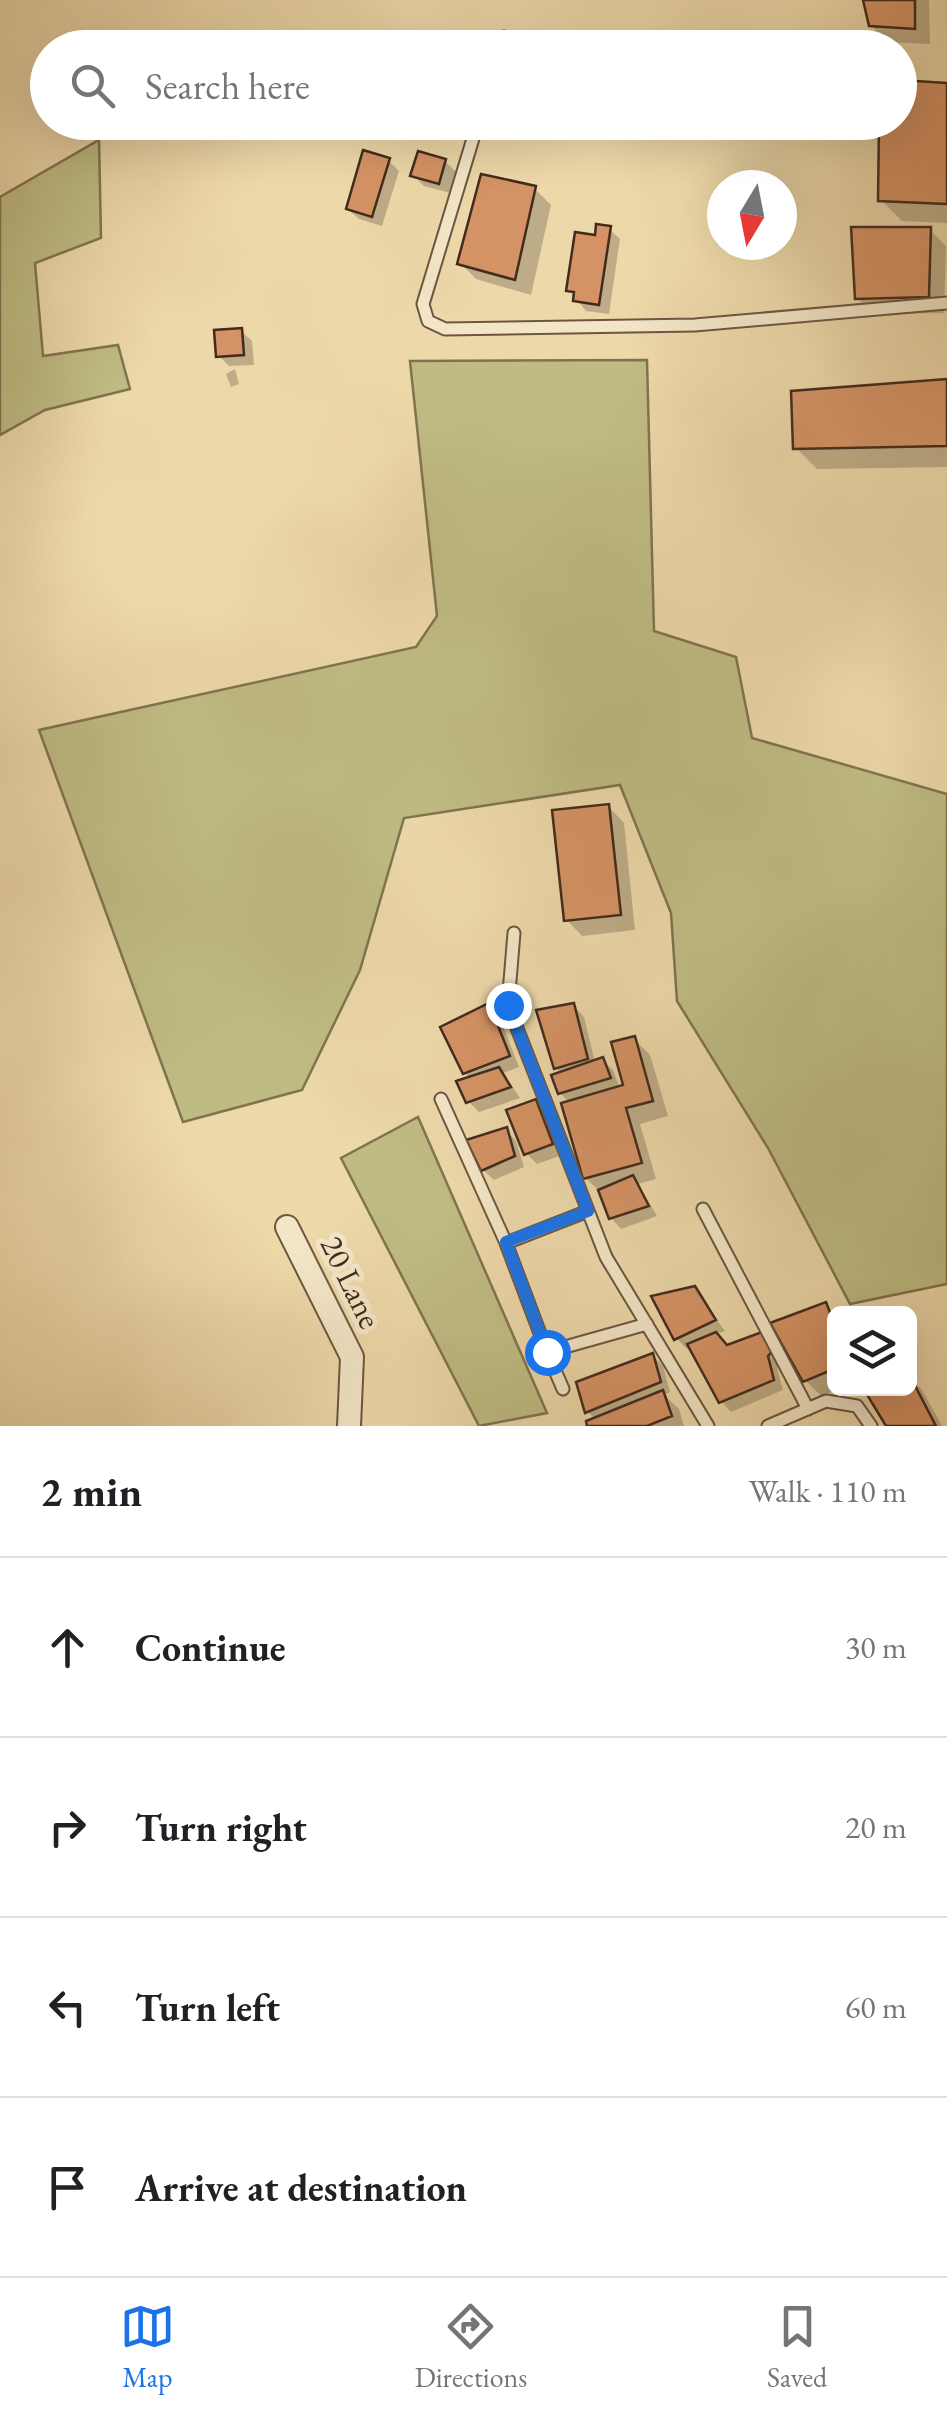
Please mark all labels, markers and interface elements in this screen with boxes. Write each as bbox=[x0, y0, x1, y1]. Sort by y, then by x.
search box bbox=[30, 30, 917, 140]
icon: search bbox=[65, 58, 120, 113]
text: Search here bbox=[145, 61, 310, 110]
north arrow bbox=[707, 170, 797, 260]
route end bbox=[486, 983, 532, 1029]
street label: 20 Lane bbox=[311, 1229, 391, 1335]
map controls bbox=[827, 1306, 917, 1396]
button: layers bbox=[827, 1306, 917, 1396]
route start bbox=[525, 1330, 571, 1376]
text: 2 min bbox=[40, 1464, 142, 1519]
text: Walk · 110 m bbox=[749, 1470, 907, 1512]
icon: ahead bbox=[40, 1620, 95, 1675]
text: Continue bbox=[135, 1623, 286, 1672]
text: 30 m bbox=[845, 1626, 907, 1668]
icon: right bbox=[40, 1800, 95, 1855]
text: Turn right bbox=[135, 1803, 307, 1852]
text: 20 m bbox=[845, 1806, 907, 1848]
icon: left bbox=[40, 1980, 95, 2035]
text: Turn left bbox=[135, 1983, 280, 2032]
text: 60 m bbox=[845, 1986, 907, 2028]
icon: arrive bbox=[40, 2160, 95, 2215]
text: Arrive at destination bbox=[135, 2163, 467, 2212]
tab: Map bbox=[120, 2299, 175, 2395]
tab: Directions bbox=[415, 2299, 527, 2395]
tab: Saved bbox=[767, 2299, 827, 2395]

